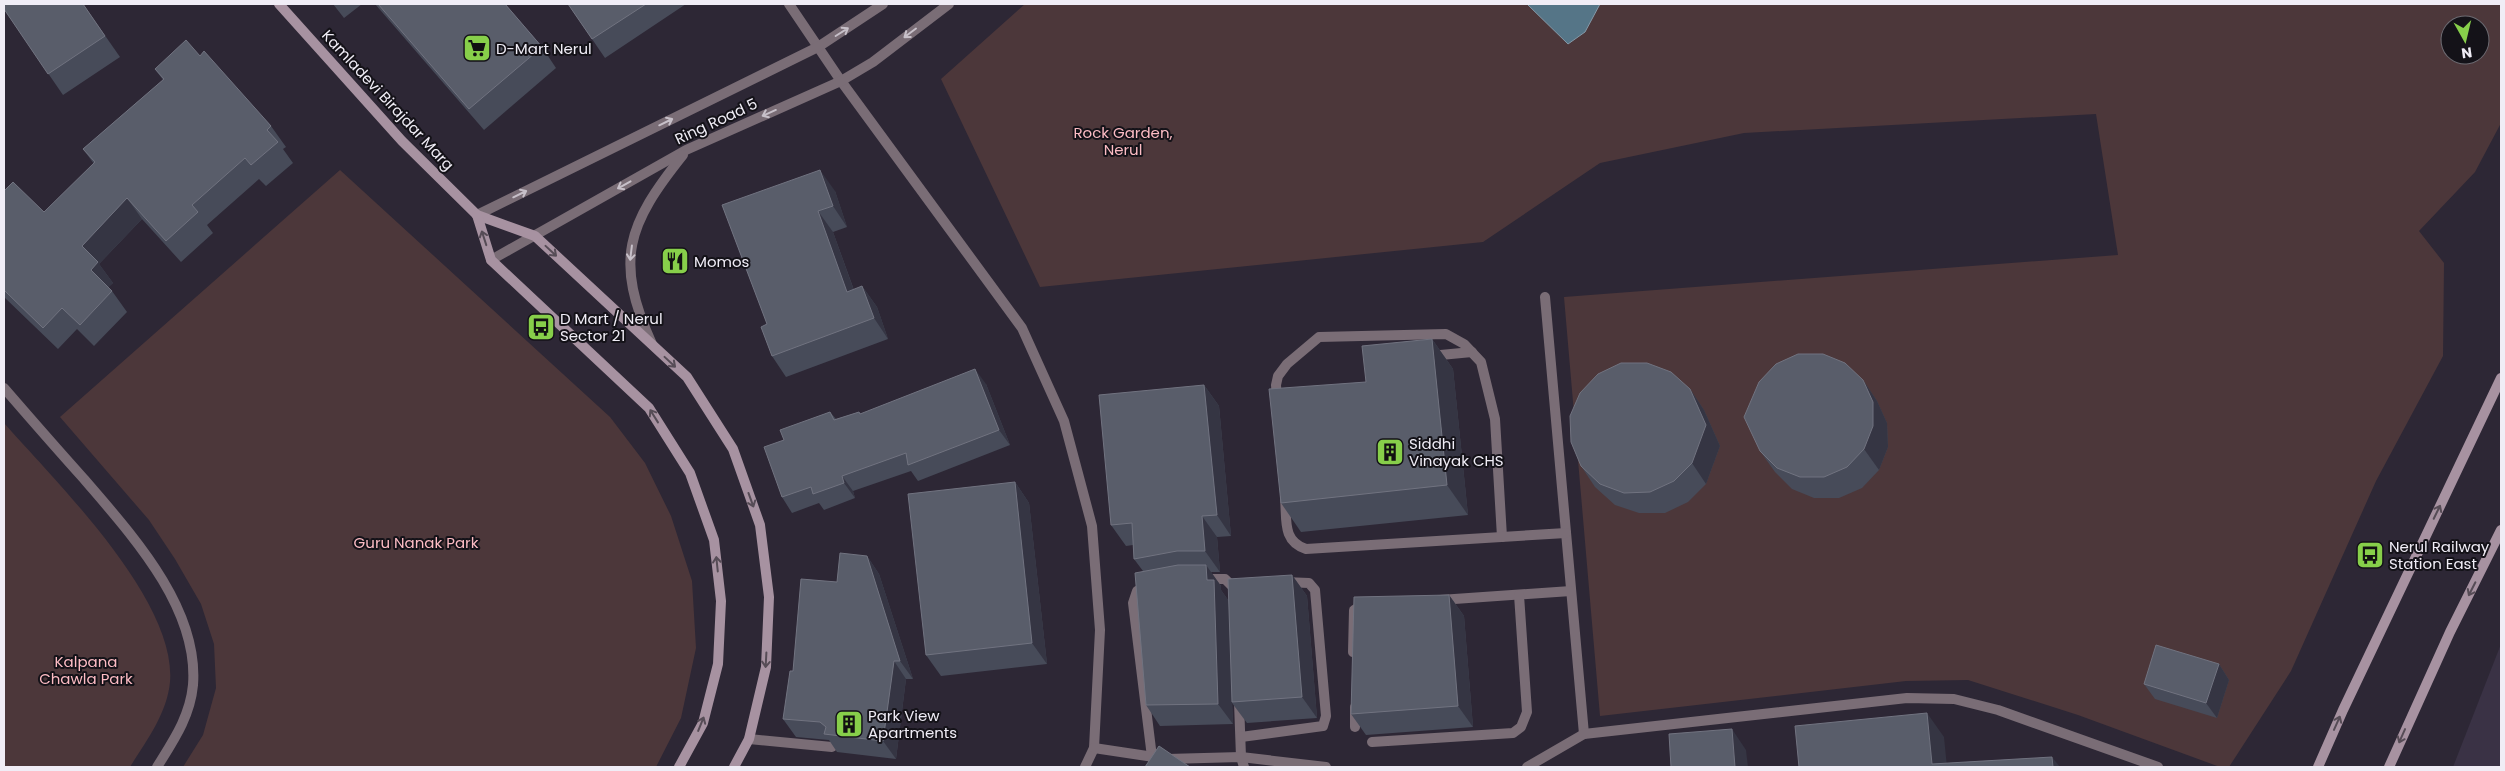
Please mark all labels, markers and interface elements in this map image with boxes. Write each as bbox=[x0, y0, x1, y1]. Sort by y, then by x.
north arrow bbox=[2440, 15, 2490, 65]
street label: Kamladevi Birajdar Marg bbox=[317, 25, 459, 175]
one-way arrow bbox=[834, 26, 848, 36]
one-way arrow bbox=[903, 28, 917, 38]
supermarket icon: D-Mart Nerul bbox=[462, 33, 492, 63]
place label: D-Mart Nerul bbox=[496, 38, 592, 59]
text: N bbox=[2460, 42, 2473, 64]
street label: Ring Road 5 bbox=[671, 93, 761, 149]
one-way arrow bbox=[762, 109, 777, 119]
one-way arrow bbox=[658, 117, 673, 126]
park label: Rock Garden, Nerul bbox=[1074, 122, 1173, 160]
one-way arrow bbox=[617, 181, 632, 191]
one-way arrow bbox=[513, 189, 528, 199]
one-way arrow bbox=[478, 230, 488, 246]
one-way arrow bbox=[545, 245, 557, 257]
one-way arrow bbox=[626, 245, 636, 261]
restaurant icon: Momos bbox=[660, 246, 690, 276]
place label: Momos bbox=[694, 251, 750, 272]
place label: D Mart / Nerul Sector 21 bbox=[560, 308, 663, 346]
bus stop icon: D Mart / Nerul Sector 21 bbox=[526, 312, 556, 342]
one-way arrow bbox=[664, 356, 676, 368]
one-way arrow bbox=[649, 410, 659, 424]
place label: Siddhi Vinayak CHS bbox=[1409, 433, 1504, 471]
building icon: Siddhi Vinayak CHS bbox=[1375, 437, 1405, 467]
one-way arrow bbox=[747, 492, 756, 507]
one-way arrow bbox=[2432, 505, 2442, 520]
park label: Guru Nanak Park bbox=[354, 532, 479, 553]
place label: Nerul Railway Station East bbox=[2389, 536, 2490, 574]
bus stop icon: Nerul Railway Station East bbox=[2355, 540, 2385, 570]
one-way arrow bbox=[712, 557, 722, 573]
one-way arrow bbox=[2466, 581, 2476, 596]
park label: Kalpana Chawla Park bbox=[39, 651, 133, 689]
one-way arrow bbox=[762, 652, 771, 668]
place label: Park View Apartments bbox=[868, 705, 957, 743]
building icon: Park View Apartments bbox=[834, 709, 864, 739]
one-way arrow bbox=[2333, 716, 2343, 731]
one-way arrow bbox=[697, 717, 707, 732]
one-way arrow bbox=[2397, 728, 2407, 743]

